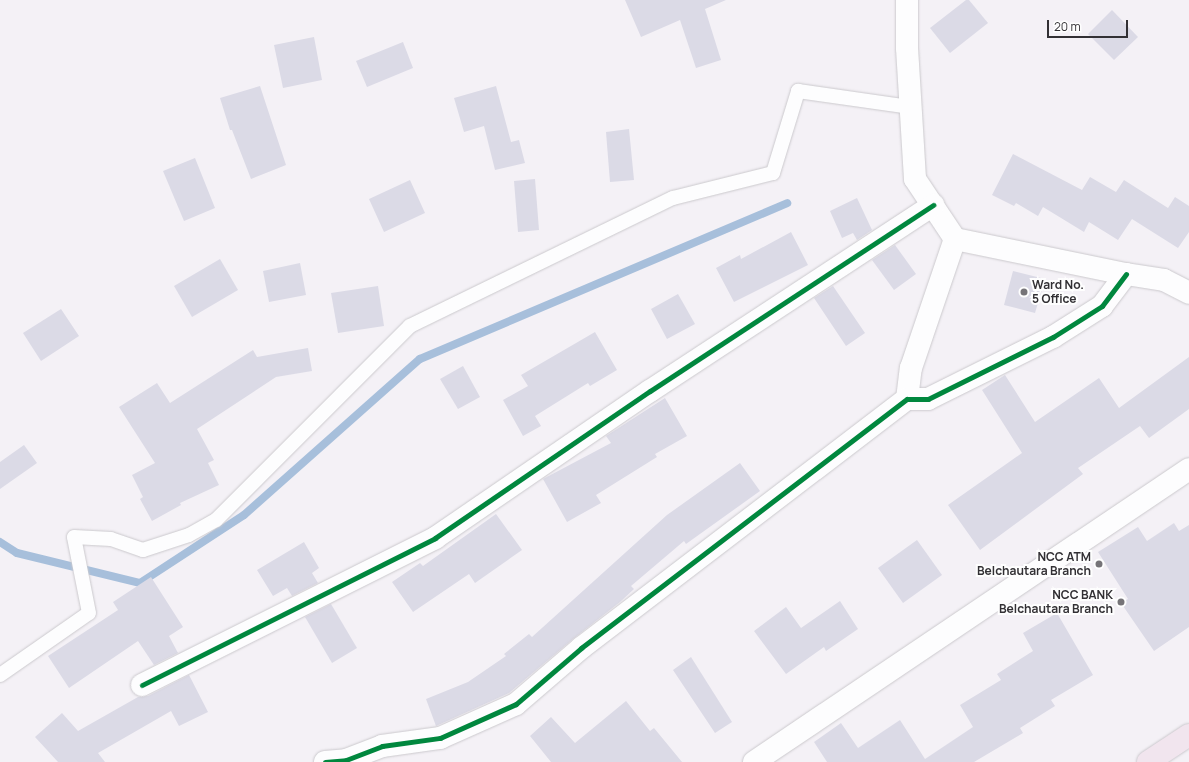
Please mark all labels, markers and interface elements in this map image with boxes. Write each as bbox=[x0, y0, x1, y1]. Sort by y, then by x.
scale bar bbox=[1049, 12, 1130, 38]
text: 20 m bbox=[1054, 18, 1081, 35]
place label: Ward No. 5 Office bbox=[1032, 278, 1084, 306]
marker: Ward No. 5 Office bbox=[1019, 287, 1029, 297]
place label: NCC ATM Belchautara Branch bbox=[977, 550, 1091, 578]
marker: NCC ATM Belchautara Branch bbox=[1094, 559, 1104, 569]
place label: NCC BANK Belchautara Branch bbox=[999, 588, 1113, 616]
marker: NCC BANK Belchautara Branch bbox=[1116, 597, 1126, 607]

